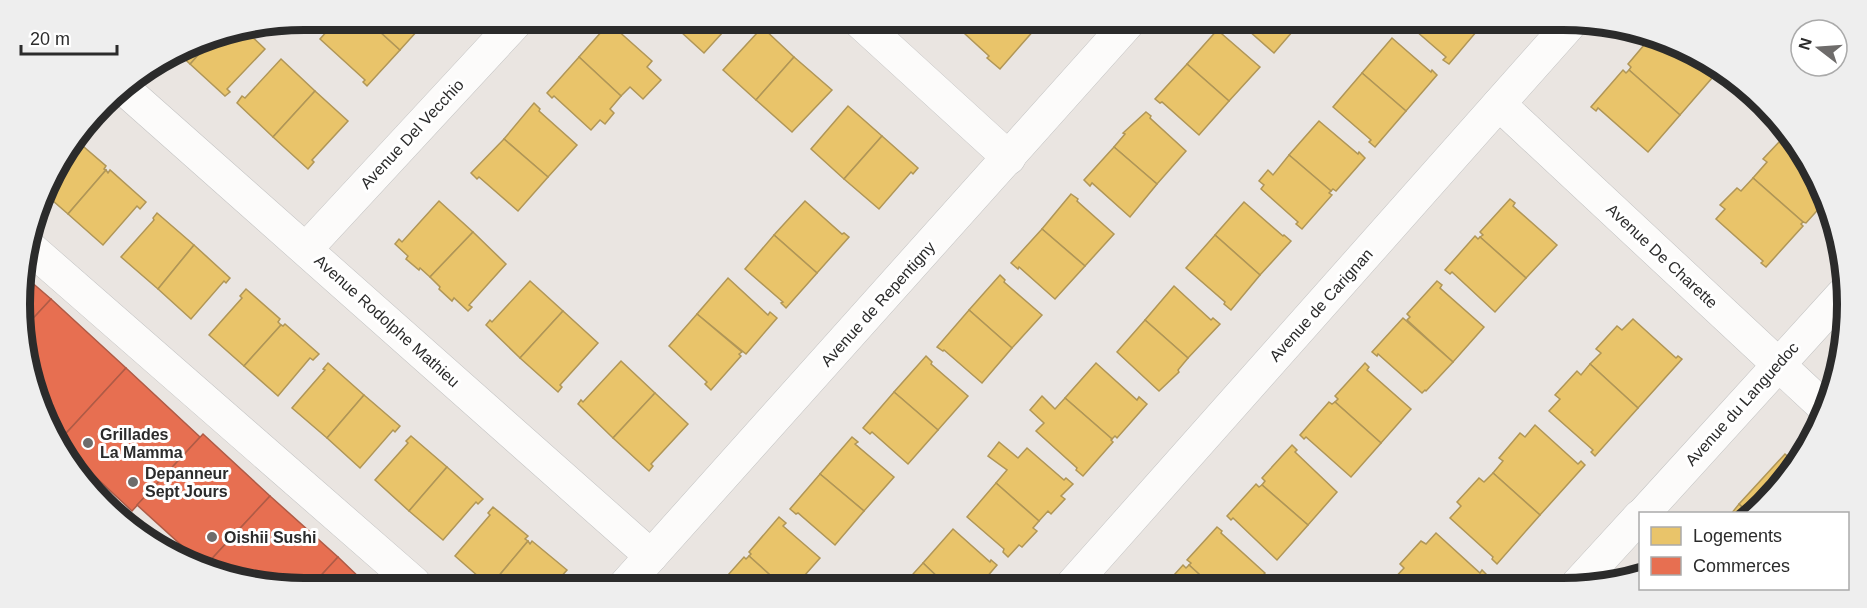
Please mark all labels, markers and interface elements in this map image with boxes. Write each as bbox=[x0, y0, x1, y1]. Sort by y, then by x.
scale bar bbox=[21, 18, 117, 56]
north arrow bbox=[1789, 18, 1849, 78]
text: 20 m bbox=[30, 29, 70, 49]
text: N bbox=[1795, 36, 1815, 52]
street label: Avenue Del Vecchio bbox=[357, 76, 467, 192]
street label: Avenue De Charette bbox=[1603, 200, 1721, 312]
street label: Avenue de Repentigny bbox=[818, 238, 938, 370]
street label: Avenue de Carignan bbox=[1266, 245, 1376, 365]
street label: Avenue Rodolphe Mathieu bbox=[311, 252, 463, 390]
street label: Avenue du Languedoc bbox=[1682, 339, 1802, 469]
place label: Grillades La Mamma bbox=[100, 426, 183, 461]
marker: Grillades La Mamma bbox=[81, 436, 95, 450]
place label: Depanneur Sept Jours bbox=[145, 465, 229, 500]
marker: Depanneur Sept Jours bbox=[126, 475, 140, 489]
legend bbox=[1639, 512, 1849, 590]
text: Logements bbox=[1693, 526, 1782, 546]
place label: Oishii Sushi bbox=[224, 529, 316, 546]
marker: Oishii Sushi bbox=[205, 530, 219, 544]
text: Commerces bbox=[1693, 556, 1790, 576]

